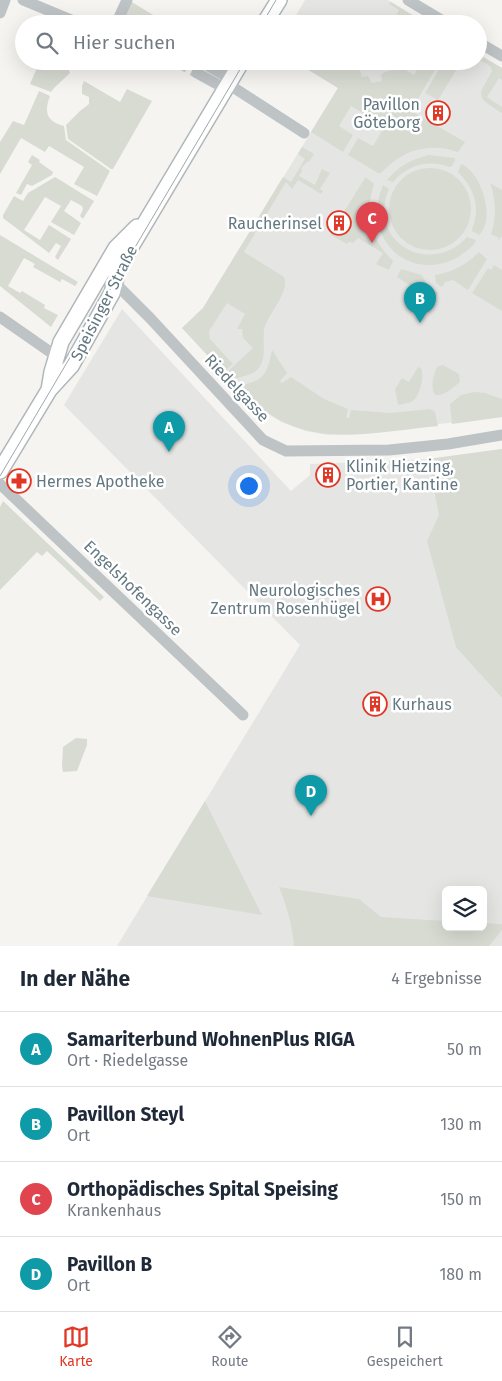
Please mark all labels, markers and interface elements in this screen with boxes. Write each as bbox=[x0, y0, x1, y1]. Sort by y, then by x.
search box bbox=[15, 15, 487, 70]
icon: search bbox=[33, 29, 61, 57]
text: Hier suchen bbox=[73, 31, 176, 54]
place label: Pavillon Göteborg bbox=[353, 95, 421, 132]
building icon: Pavillon Göteborg bbox=[425, 100, 451, 126]
pin: C bbox=[356, 202, 388, 243]
building icon: Raucherinsel bbox=[326, 210, 352, 236]
place label: Raucherinsel bbox=[228, 214, 322, 233]
street label: Speisinger Straße bbox=[67, 242, 141, 364]
pin: B bbox=[404, 282, 436, 323]
street label: Riedelgasse bbox=[201, 350, 273, 426]
pin: A bbox=[153, 411, 185, 452]
place label: Klinik Hietzing, Portier, Kantine bbox=[346, 457, 458, 494]
building icon: Klinik Hietzing, Portier, Kantine bbox=[315, 462, 341, 488]
pharmacy icon: Hermes Apotheke bbox=[6, 468, 32, 494]
place label: Hermes Apotheke bbox=[36, 472, 165, 491]
your location bbox=[236, 473, 262, 499]
street label: Engelshofengasse bbox=[80, 536, 186, 640]
place label: Neurologisches Zentrum Rosenhügel bbox=[210, 581, 360, 618]
hospital icon: Neurologisches Zentrum Rosenhügel bbox=[365, 586, 391, 612]
building icon: Kurhaus bbox=[362, 691, 388, 717]
place label: Kurhaus bbox=[392, 695, 452, 714]
pin: D bbox=[295, 775, 327, 816]
map controls bbox=[442, 886, 487, 931]
button: layers bbox=[442, 886, 487, 931]
text: In der Nähe bbox=[20, 966, 130, 992]
text: 4 Ergebnisse bbox=[391, 969, 482, 988]
text: Samariterbund WohnenPlus RIGA bbox=[67, 1028, 354, 1051]
text: A bbox=[31, 1040, 41, 1059]
text: 50 m bbox=[447, 1040, 482, 1059]
text: Ort · Riedelgasse bbox=[67, 1051, 188, 1070]
text: Pavillon Steyl bbox=[67, 1103, 184, 1126]
text: B bbox=[31, 1115, 41, 1134]
text: 130 m bbox=[440, 1115, 482, 1134]
text: Ort bbox=[67, 1126, 90, 1145]
text: Orthopädisches Spital Speising bbox=[67, 1178, 338, 1201]
text: C bbox=[31, 1190, 41, 1209]
text: 150 m bbox=[440, 1190, 482, 1209]
text: Krankenhaus bbox=[67, 1201, 161, 1220]
text: Pavillon B bbox=[67, 1253, 152, 1276]
text: D bbox=[31, 1265, 41, 1284]
text: 180 m bbox=[439, 1265, 482, 1284]
text: Ort bbox=[67, 1276, 90, 1295]
tab: Karte bbox=[59, 1323, 93, 1370]
tab: Route bbox=[211, 1323, 248, 1370]
tab: Gespeichert bbox=[367, 1323, 443, 1370]

